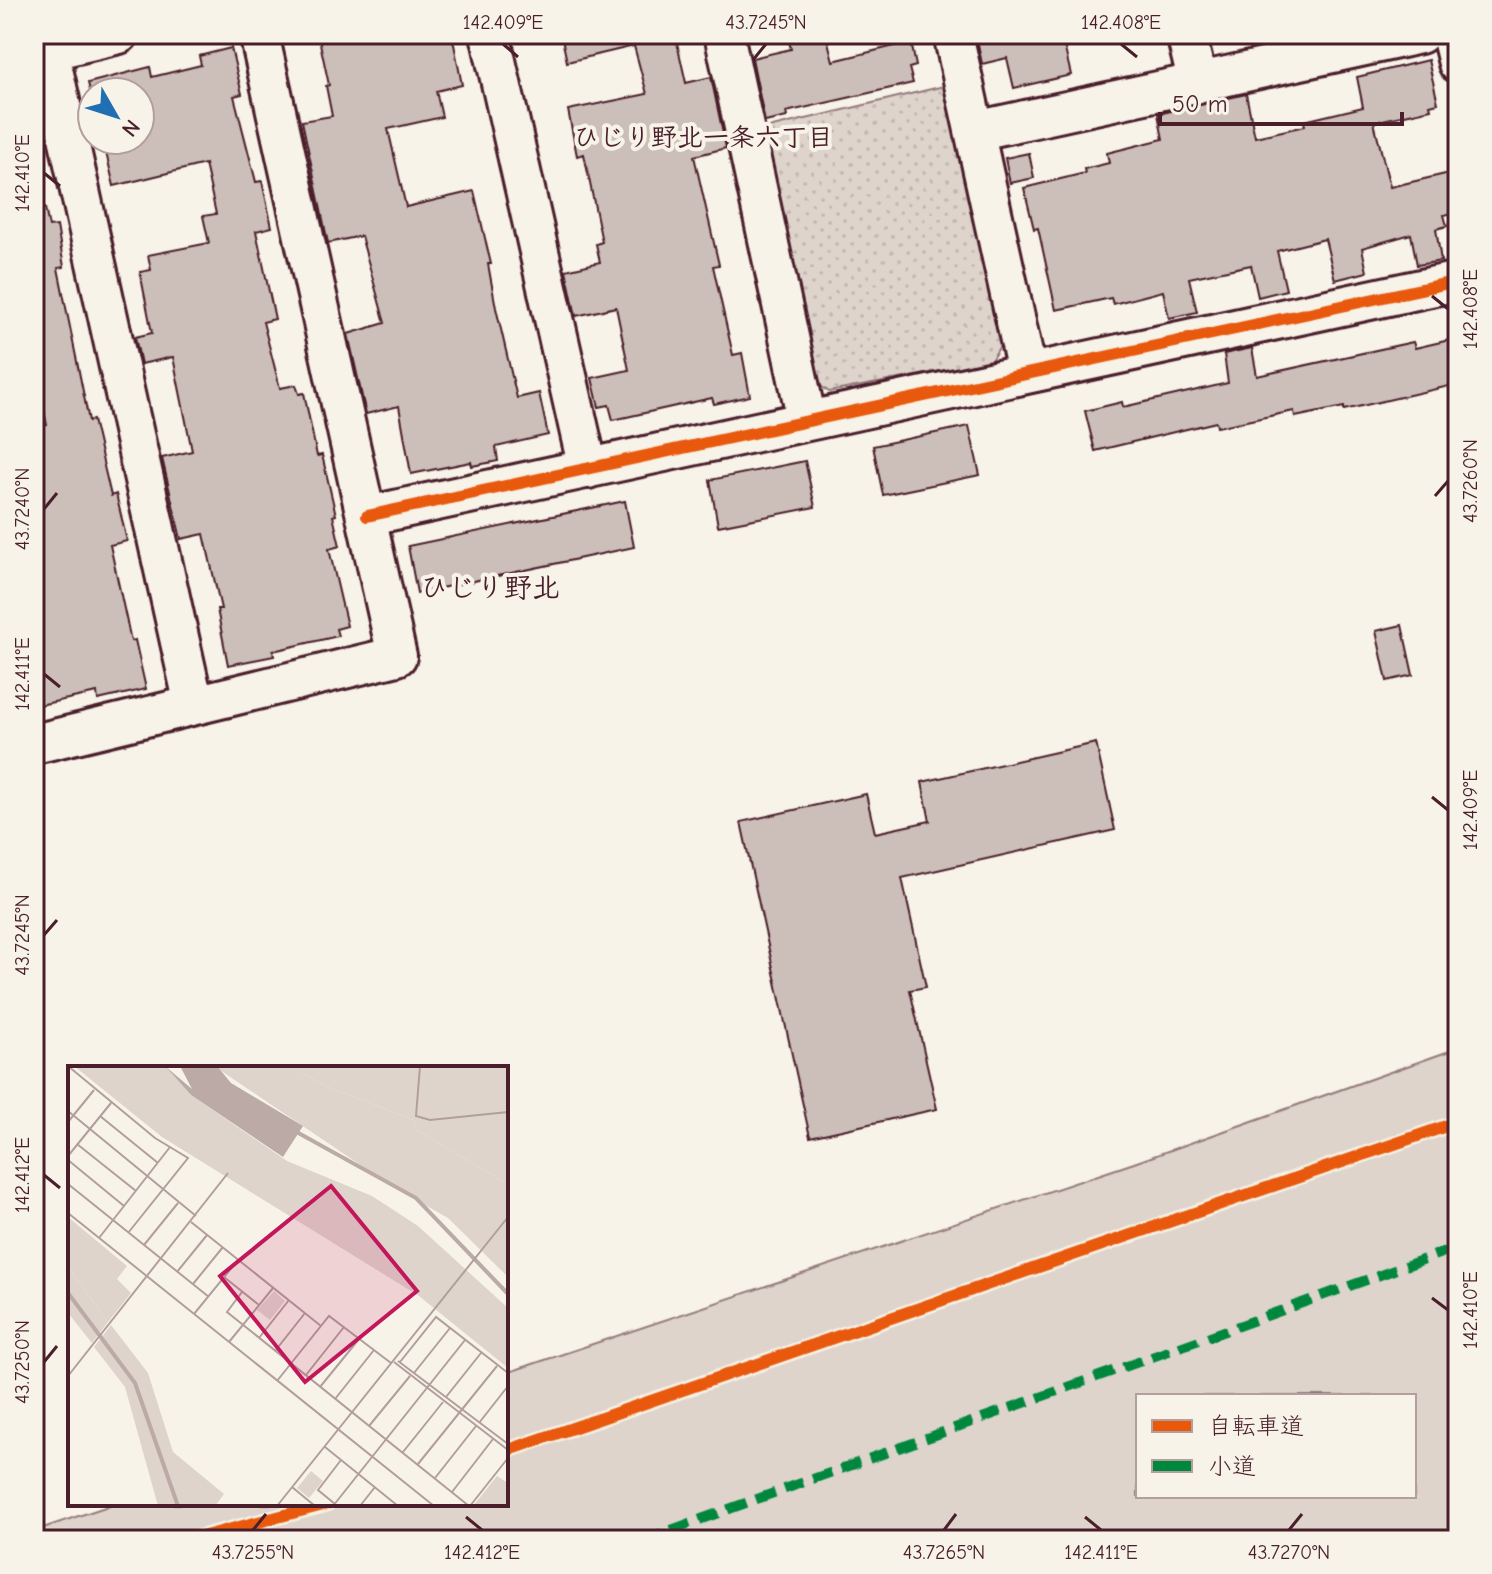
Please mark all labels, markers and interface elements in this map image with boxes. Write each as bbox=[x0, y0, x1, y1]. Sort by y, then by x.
text: 142.409°E bbox=[463, 11, 543, 34]
text: 43.7245°N bbox=[725, 11, 807, 34]
text: 142.408°E bbox=[1081, 11, 1161, 34]
north arrow bbox=[76, 76, 156, 156]
scale bar bbox=[1160, 76, 1402, 126]
text: 50 m bbox=[1172, 90, 1228, 118]
text: N bbox=[116, 114, 145, 142]
district label: ひじり野北一条六丁目 bbox=[573, 123, 833, 153]
text: 142.410°E bbox=[11, 134, 34, 212]
text: 142.408°E bbox=[1459, 269, 1482, 349]
text: 43.7260°N bbox=[1459, 439, 1482, 523]
text: 43.7240°N bbox=[11, 468, 34, 550]
district label: ひじり野北 bbox=[420, 572, 560, 604]
text: 142.411°E bbox=[11, 637, 34, 711]
text: 142.409°E bbox=[1459, 770, 1482, 850]
text: 43.7245°N bbox=[11, 894, 34, 976]
inset map bbox=[68, 1066, 508, 1506]
text: 142.412°E bbox=[11, 1137, 34, 1213]
text: 142.410°E bbox=[1459, 1271, 1482, 1349]
text: 43.7250°N bbox=[11, 1320, 34, 1404]
legend bbox=[1136, 1394, 1416, 1498]
text: 自転車道 bbox=[1208, 1412, 1304, 1440]
text: 小道 bbox=[1208, 1452, 1256, 1480]
text: 43.7255°N bbox=[212, 1541, 294, 1564]
text: 142.412°E bbox=[444, 1541, 520, 1564]
text: 43.7265°N bbox=[903, 1541, 985, 1564]
text: 142.411°E bbox=[1064, 1541, 1138, 1564]
text: 43.7270°N bbox=[1248, 1541, 1330, 1564]

